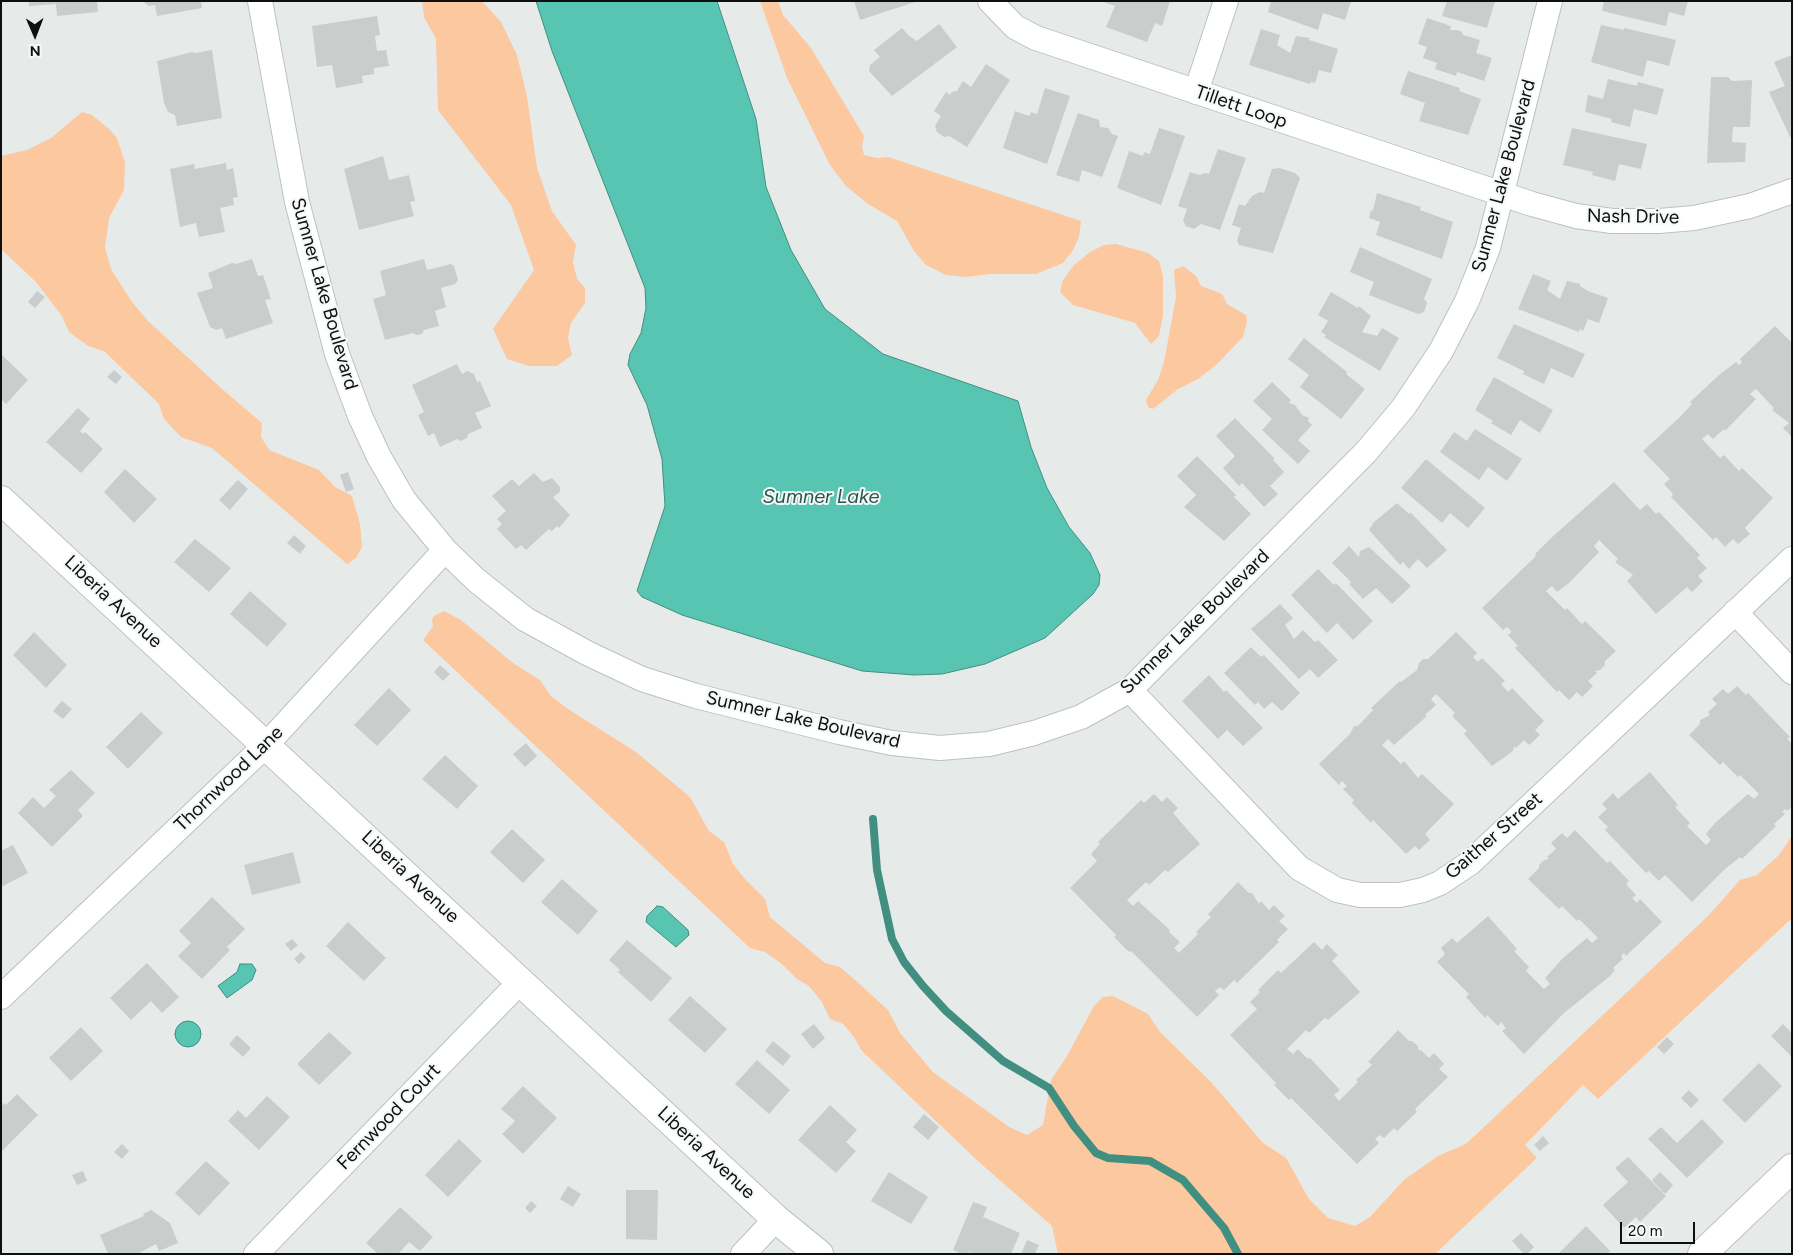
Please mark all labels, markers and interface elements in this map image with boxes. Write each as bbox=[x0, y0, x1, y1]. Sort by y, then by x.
north arrow bbox=[10, 10, 60, 60]
text: N bbox=[30, 42, 41, 59]
street label: Sumner Lake Boulevard bbox=[1467, 77, 1541, 275]
street label: Tillett Loop bbox=[1192, 81, 1290, 133]
street label: Sumner Lake Boulevard bbox=[286, 195, 362, 393]
street label: Nash Drive bbox=[1587, 205, 1679, 229]
water label: Sumner Lake bbox=[763, 485, 879, 509]
street label: Sumner Lake Boulevard bbox=[1116, 545, 1274, 699]
street label: Liberia Avenue bbox=[59, 551, 167, 653]
street label: Sumner Lake Boulevard bbox=[704, 687, 902, 753]
street label: Thornwood Lane bbox=[170, 721, 288, 837]
street label: Gaither Street bbox=[1441, 788, 1547, 884]
street label: Liberia Avenue bbox=[356, 826, 464, 928]
street label: Fernwood Court bbox=[333, 1059, 445, 1175]
street label: Liberia Avenue bbox=[652, 1102, 760, 1204]
scale bar bbox=[1623, 1212, 1698, 1244]
text: 20 m bbox=[1628, 1222, 1662, 1240]

